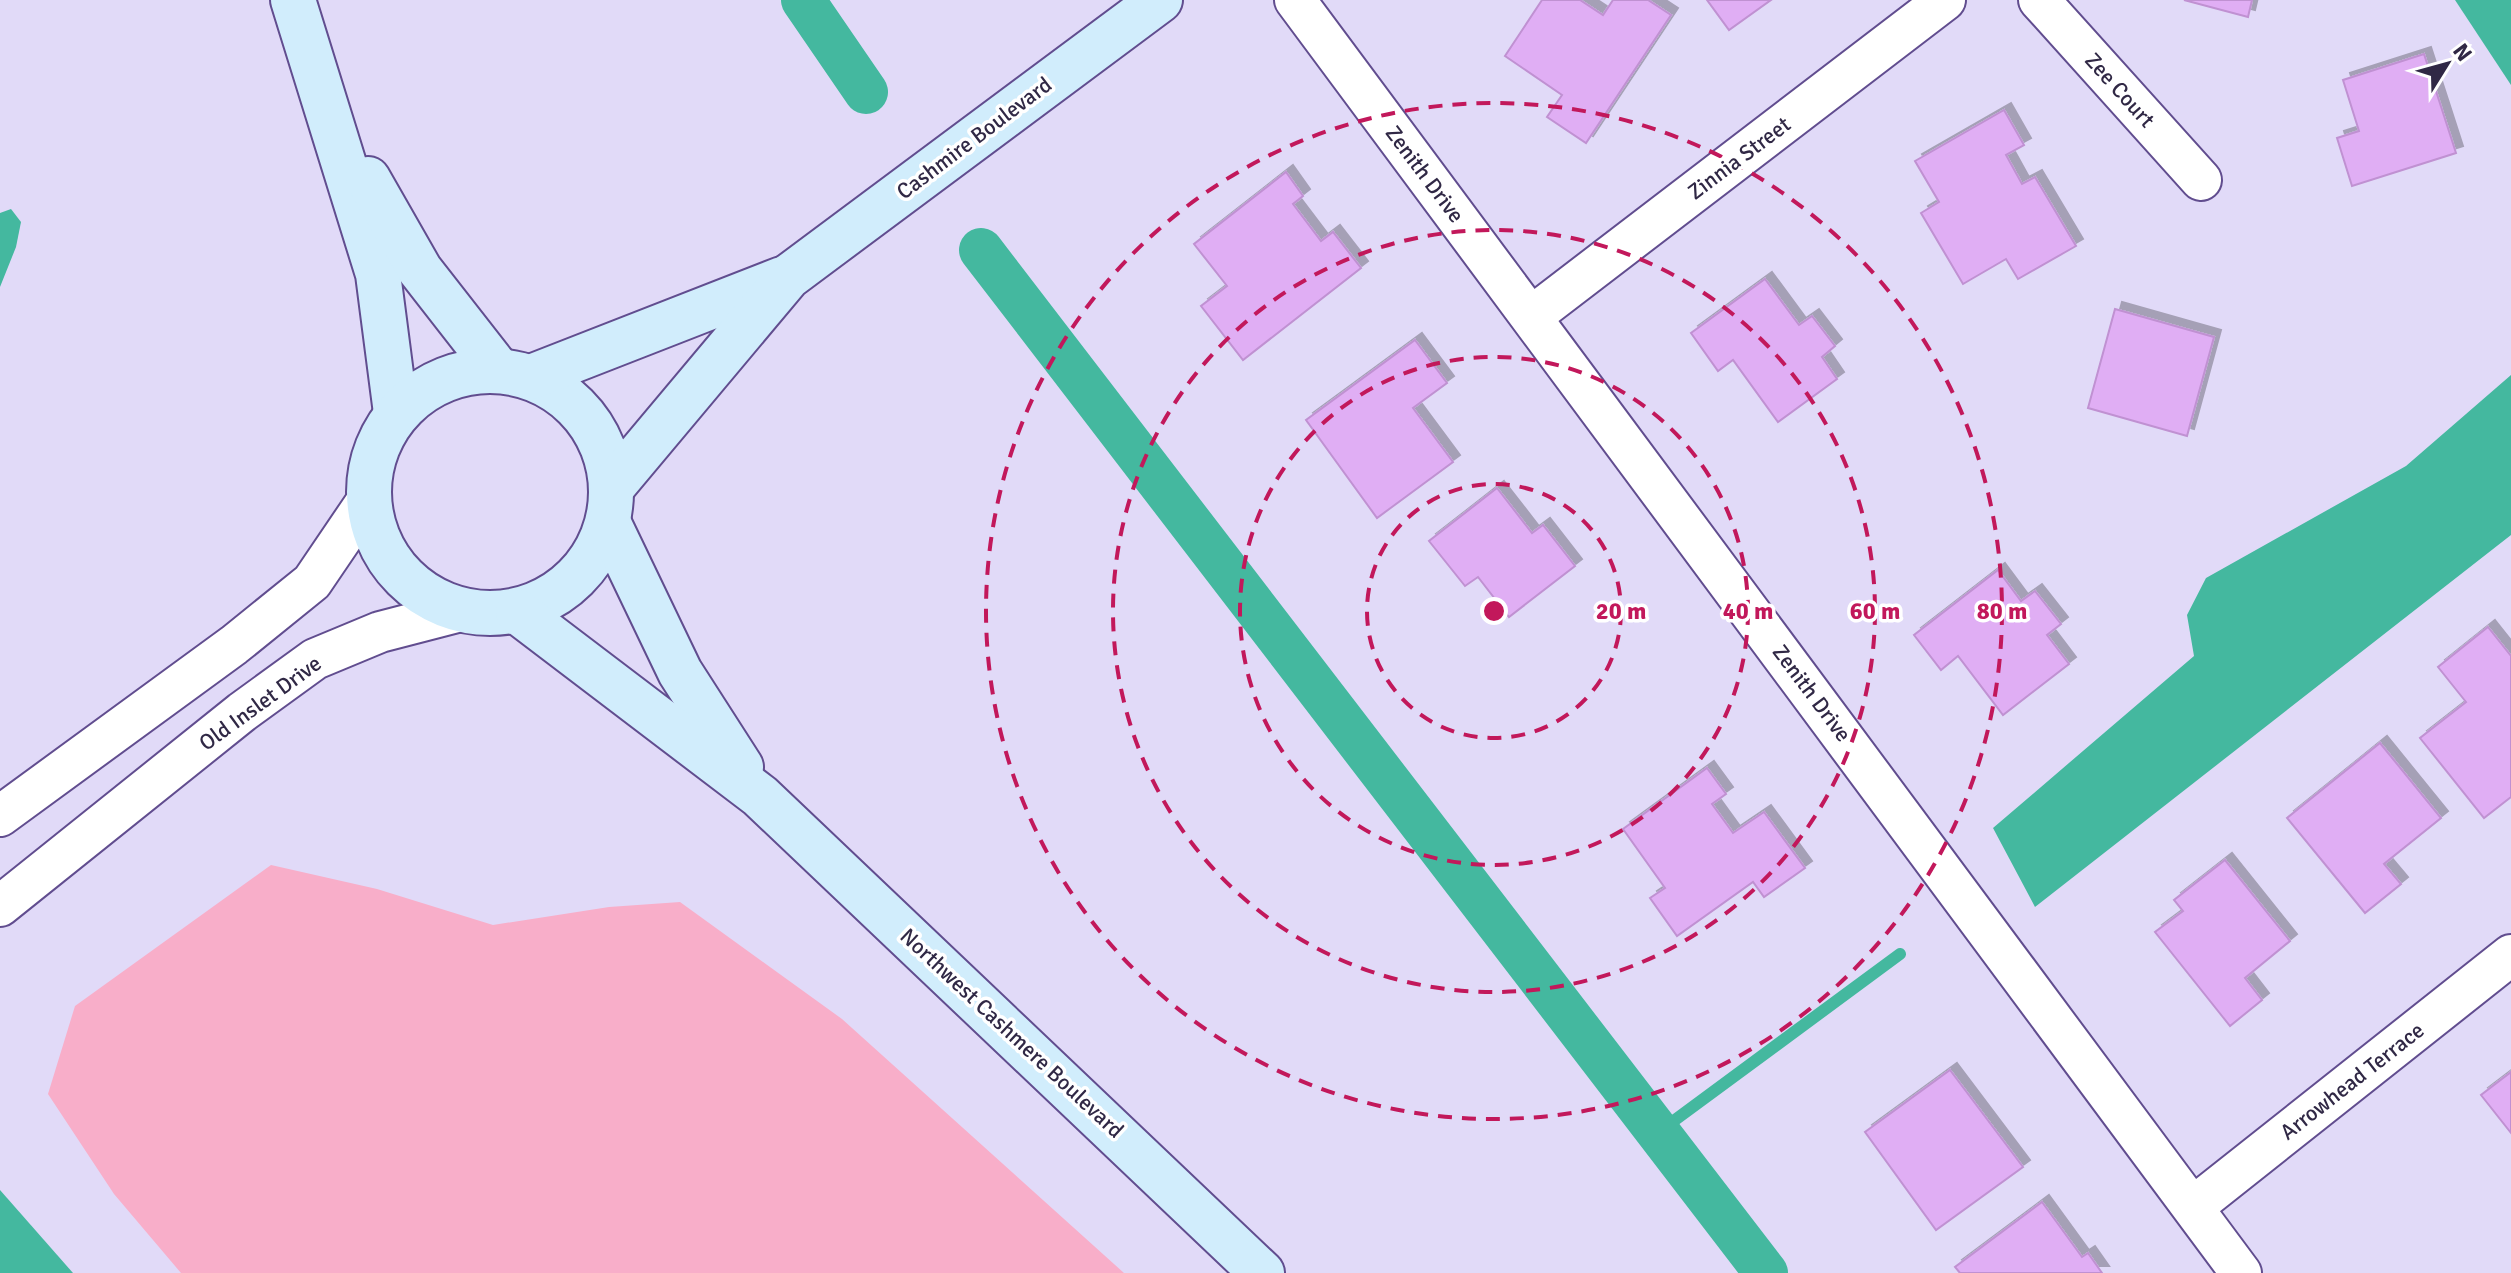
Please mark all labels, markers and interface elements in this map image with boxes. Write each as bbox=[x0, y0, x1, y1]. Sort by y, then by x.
north arrow bbox=[2407, 24, 2487, 104]
text: N bbox=[2447, 38, 2478, 67]
street label: Zee Court bbox=[2079, 47, 2161, 133]
street label: Cashmire Boulevard bbox=[891, 71, 1057, 205]
street label: Zinnia Street bbox=[1682, 110, 1796, 205]
street label: Zenith Drive bbox=[1380, 120, 1470, 228]
text: 20 m bbox=[1596, 596, 1646, 626]
text: 40 m bbox=[1723, 596, 1773, 626]
text: 60 m bbox=[1850, 596, 1900, 626]
text: 80 m bbox=[1977, 596, 2027, 626]
centre of rings bbox=[1480, 597, 1508, 625]
street label: Zenith Drive bbox=[1767, 639, 1857, 747]
street label: Old Inslet Drive bbox=[194, 650, 326, 756]
street label: Northwest Cashmere Boulevard bbox=[895, 922, 1129, 1144]
street label: Arrowhead Terrace bbox=[2275, 1016, 2429, 1146]

